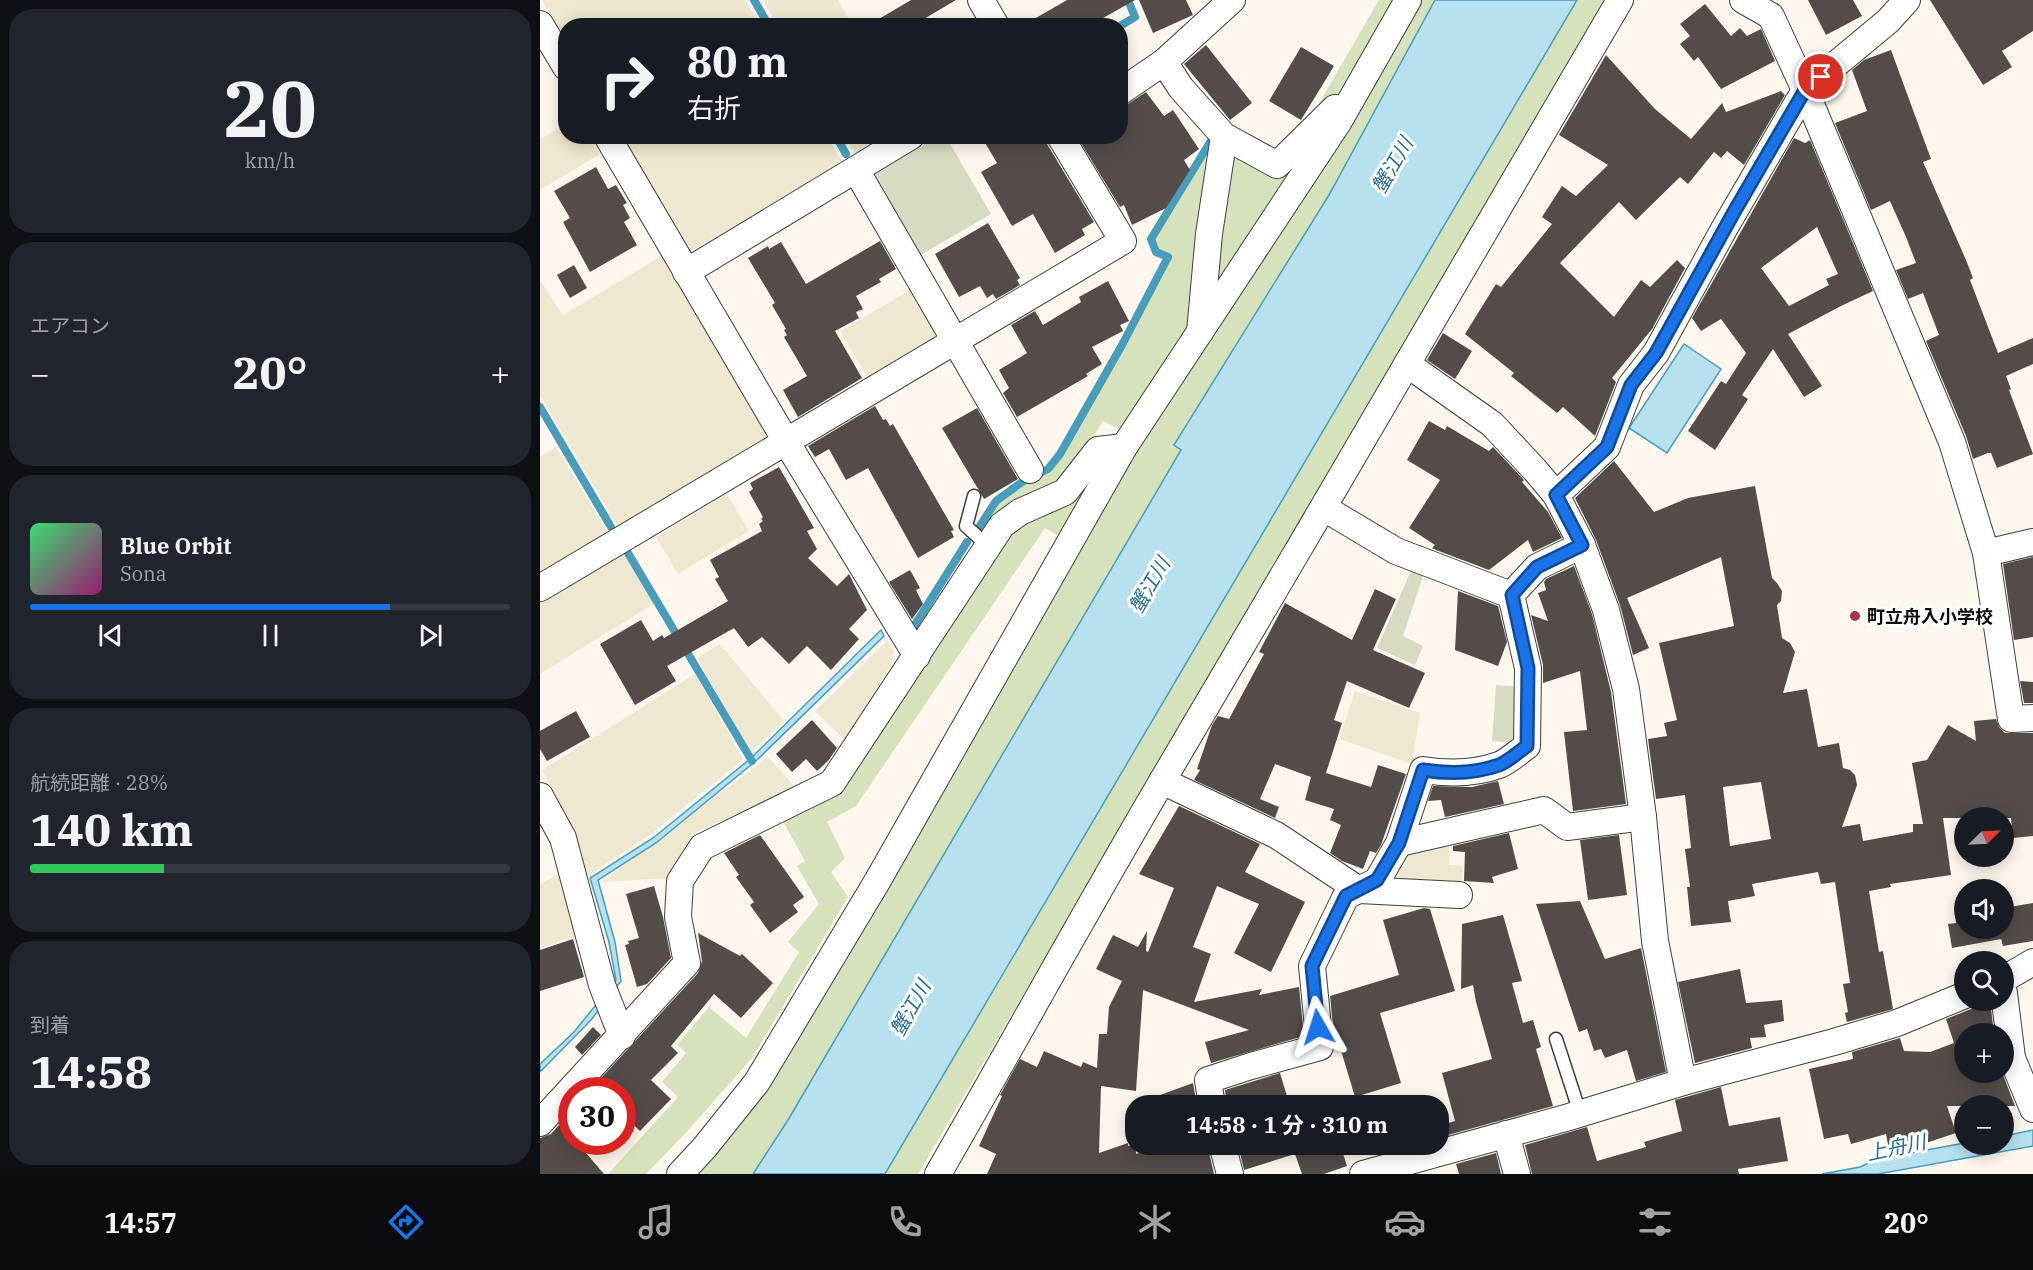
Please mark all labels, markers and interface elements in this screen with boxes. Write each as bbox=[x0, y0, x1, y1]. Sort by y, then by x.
text: 80 m bbox=[687, 34, 788, 89]
icon: right bbox=[588, 42, 666, 120]
pin bbox=[1795, 51, 1846, 102]
text: 20 bbox=[223, 57, 317, 158]
icon: arrive bbox=[1804, 60, 1837, 93]
text: 右折 bbox=[687, 90, 741, 125]
water label: 蟹江川 bbox=[1365, 131, 1420, 198]
text: km/h bbox=[245, 147, 295, 174]
text: エアコン bbox=[30, 312, 110, 339]
text: 20° bbox=[232, 343, 308, 401]
text: − bbox=[30, 352, 50, 395]
text: + bbox=[490, 352, 510, 395]
text: Blue Orbit bbox=[120, 531, 231, 560]
water label: 蟹江川 bbox=[1122, 551, 1177, 618]
text: Sona bbox=[120, 560, 167, 587]
place label: 町立舟入小学校 bbox=[1867, 605, 1993, 628]
marker: 町立舟入小学校 bbox=[1848, 609, 1862, 623]
icon: previous bbox=[94, 619, 127, 652]
icon: pause bbox=[254, 619, 287, 652]
icon: next bbox=[414, 619, 447, 652]
text: 航続距離 · 28% bbox=[30, 769, 168, 796]
text: 140 km bbox=[30, 800, 193, 858]
north arrow bbox=[1954, 807, 2014, 867]
map controls bbox=[1954, 807, 2014, 1155]
button: sound bbox=[1954, 879, 2014, 939]
button: search bbox=[1954, 951, 2014, 1011]
water label: 蟹江川 bbox=[884, 973, 937, 1041]
position arrow bbox=[1286, 995, 1350, 1059]
text: 到着 bbox=[30, 1011, 70, 1038]
button: + bbox=[1954, 1023, 2014, 1083]
text: 14:58 bbox=[30, 1042, 152, 1100]
speed limit sign: 30 bbox=[558, 1077, 636, 1155]
button: − bbox=[1954, 1095, 2014, 1155]
text: 14:58 · 1 分 · 310 m bbox=[1186, 1110, 1388, 1139]
water label: 上舟川 bbox=[1864, 1127, 1930, 1166]
icon: directions bbox=[385, 1201, 427, 1243]
icon: music bbox=[635, 1201, 677, 1243]
icon: phone bbox=[884, 1201, 926, 1243]
icon: climate bbox=[1134, 1201, 1176, 1243]
icon: car bbox=[1384, 1201, 1426, 1243]
icon: filters bbox=[1634, 1201, 1676, 1243]
text: 14:57 bbox=[104, 1205, 177, 1240]
text: 20° bbox=[1884, 1205, 1929, 1240]

